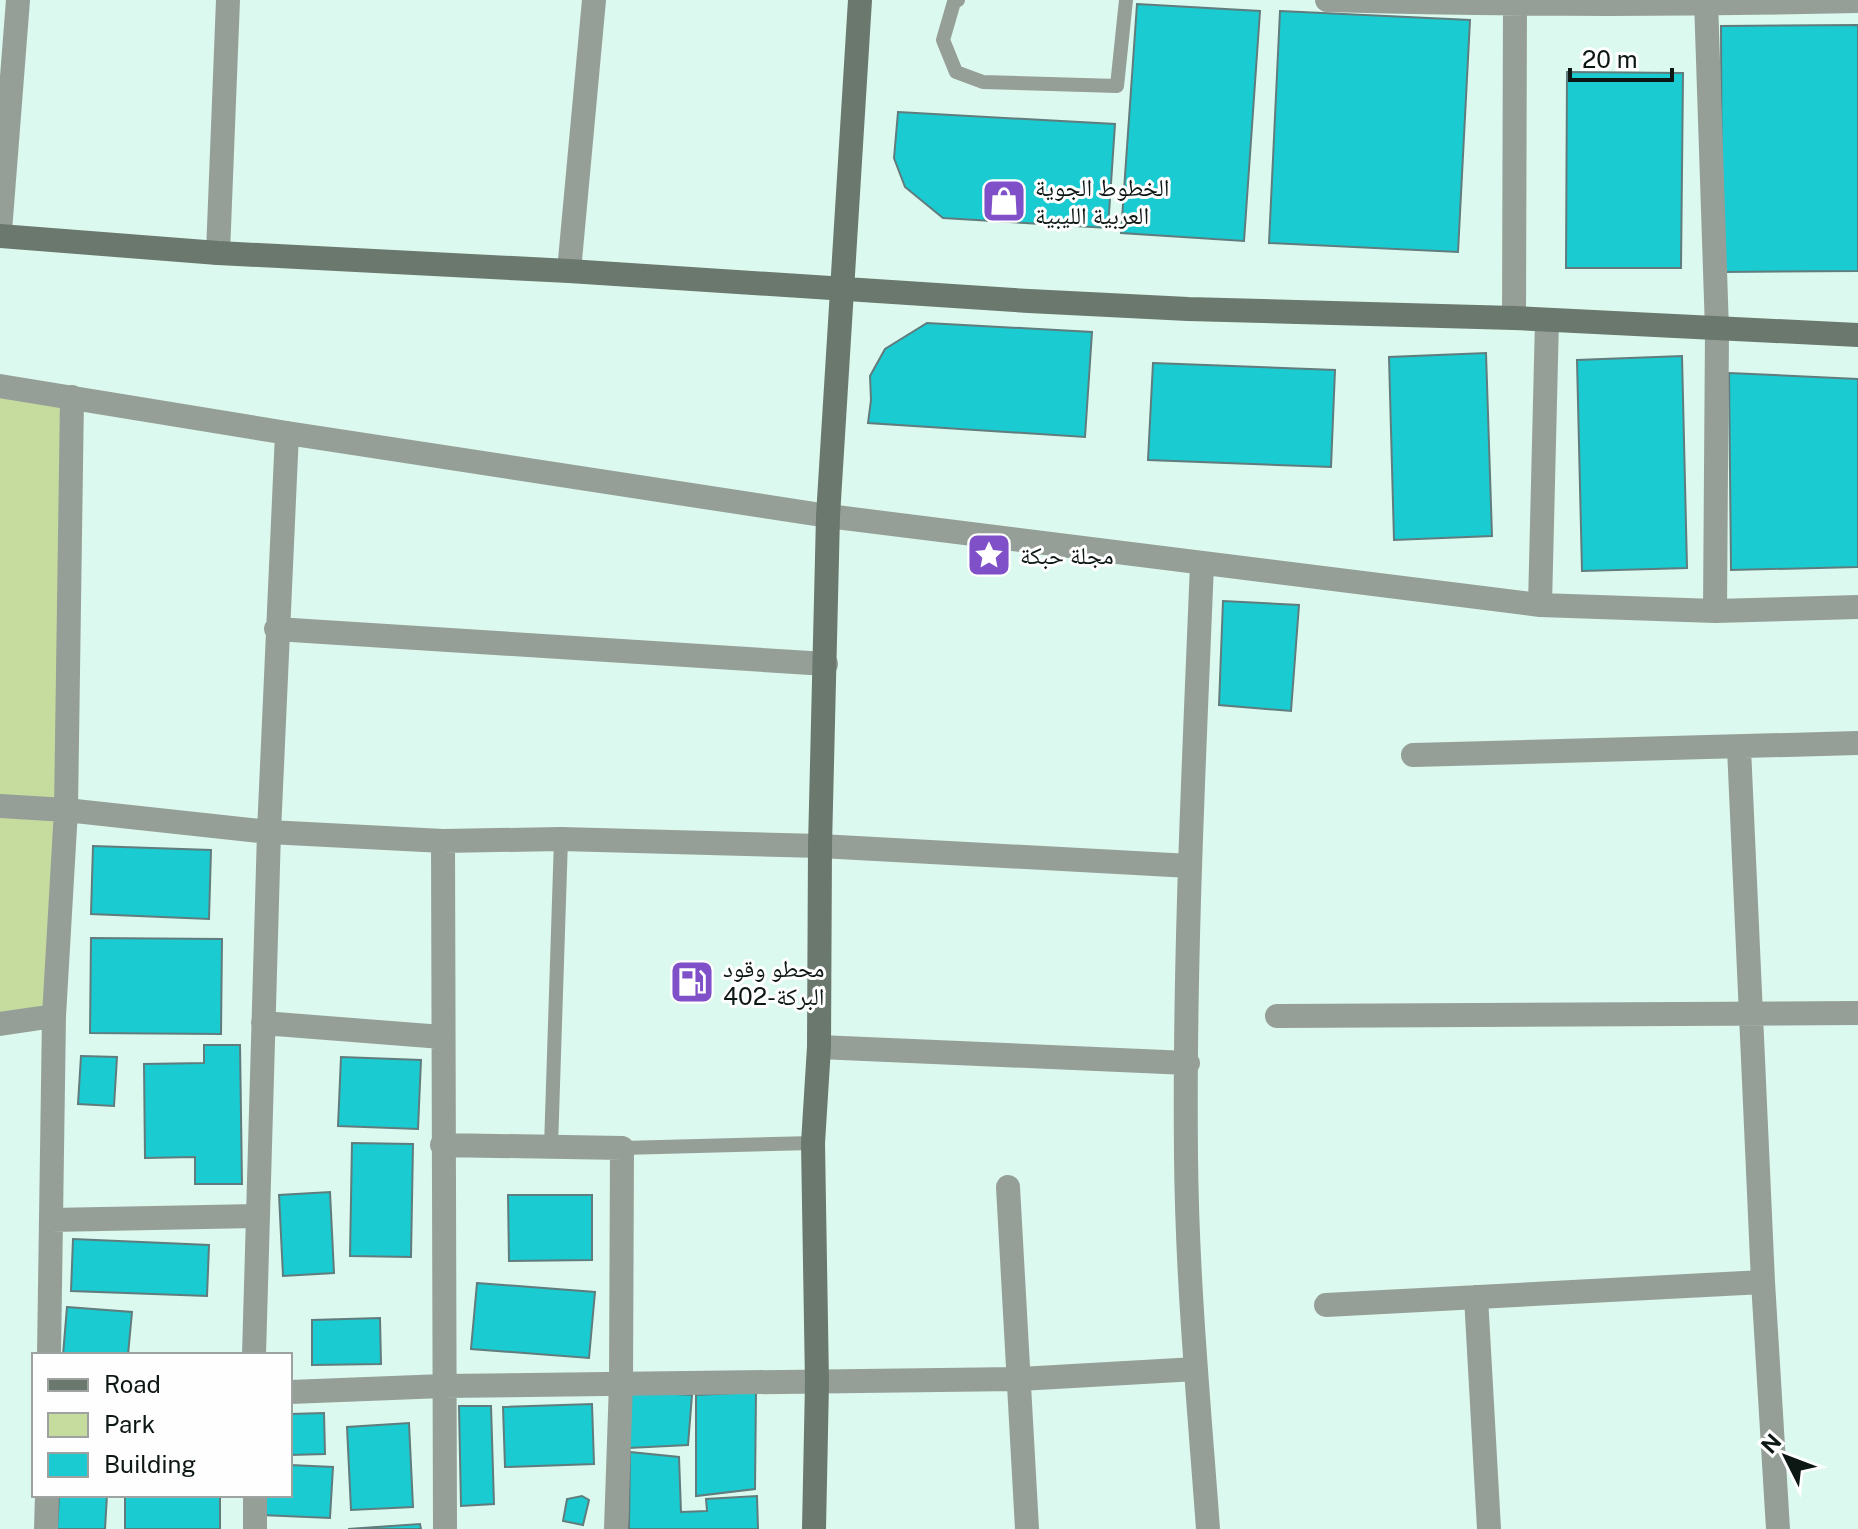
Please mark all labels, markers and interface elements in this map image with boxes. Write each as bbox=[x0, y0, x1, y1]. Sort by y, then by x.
scale bar bbox=[1570, 32, 1672, 82]
text: 20 m bbox=[1582, 45, 1638, 73]
place label: الخطوط الجوية العربية الليبية bbox=[1035, 173, 1170, 230]
shop icon: الخطوط الجوية العربية الليبية bbox=[980, 177, 1028, 225]
place icon: مجلة حبكة bbox=[965, 531, 1013, 579]
place label: مجلة حبكة bbox=[1020, 541, 1114, 570]
place label: محطو وقود 402-البركة bbox=[723, 954, 825, 1011]
fuel station icon: محطو وقود 402-البركة bbox=[668, 958, 716, 1006]
legend bbox=[32, 1353, 292, 1497]
text: Road bbox=[104, 1370, 161, 1398]
text: Park bbox=[104, 1410, 155, 1438]
north arrow bbox=[1746, 1417, 1826, 1497]
text: N bbox=[1756, 1429, 1787, 1459]
text: Building bbox=[104, 1450, 196, 1478]

